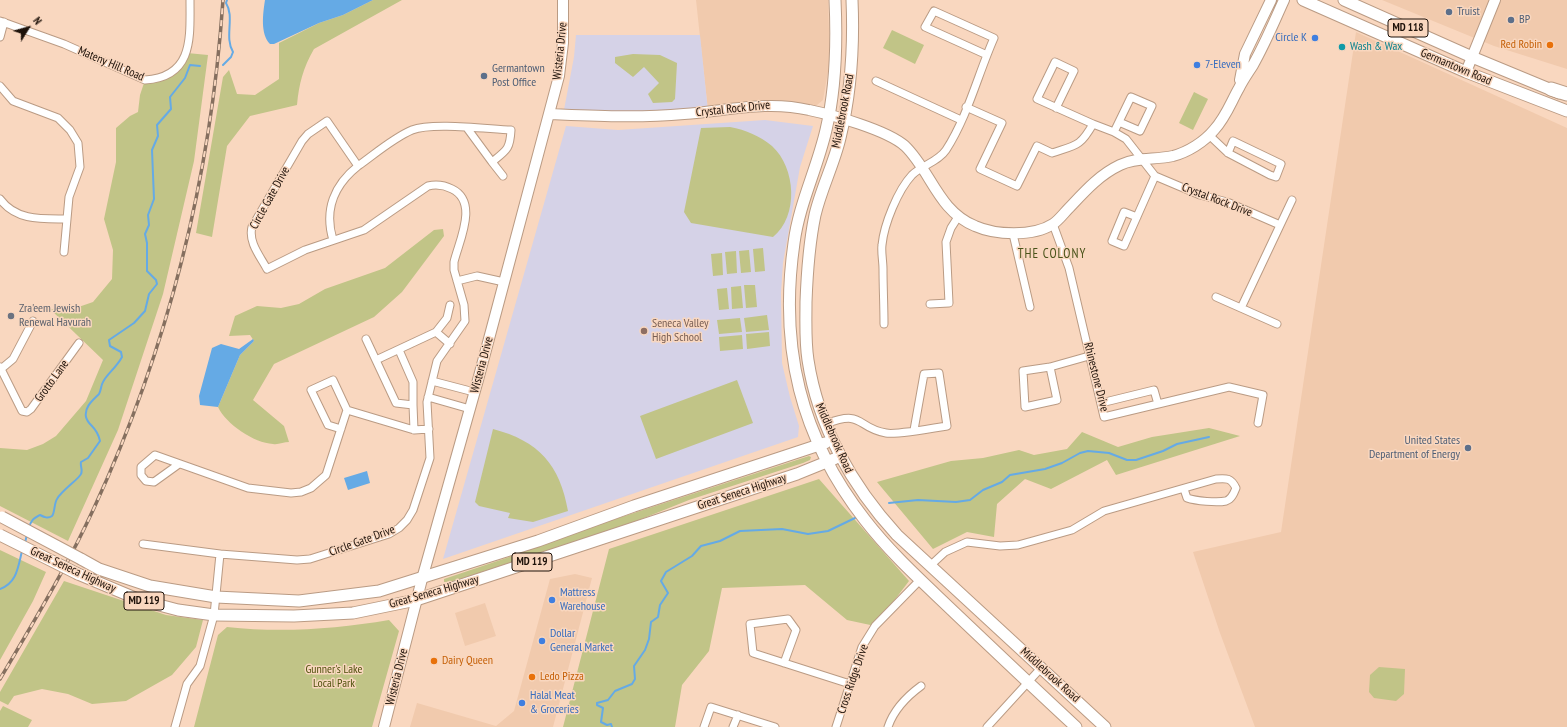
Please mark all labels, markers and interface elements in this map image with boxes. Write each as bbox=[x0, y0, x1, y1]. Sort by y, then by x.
place label: Truist bbox=[1457, 5, 1480, 19]
marker: Truist bbox=[1444, 7, 1454, 17]
north arrow bbox=[8, 8, 48, 48]
place label: BP bbox=[1519, 13, 1530, 27]
text: N bbox=[30, 14, 45, 27]
marker: BP bbox=[1506, 15, 1516, 25]
road number: MD 118 bbox=[1388, 19, 1428, 37]
street label: Wisteria Drive bbox=[550, 21, 570, 81]
place label: Circle K bbox=[1275, 31, 1307, 45]
marker: Circle K bbox=[1310, 33, 1320, 43]
place label: Red Robin bbox=[1500, 38, 1542, 52]
place label: Wash & Wax bbox=[1350, 40, 1402, 54]
marker: Red Robin bbox=[1545, 40, 1555, 50]
marker: Wash & Wax bbox=[1337, 42, 1347, 52]
street label: Mateny Hill Road bbox=[76, 44, 146, 84]
street label: Germantown Road bbox=[1418, 46, 1494, 88]
place label: 7-Eleven bbox=[1205, 58, 1241, 72]
marker: 7-Eleven bbox=[1192, 60, 1202, 70]
place label: Germantown Post Office bbox=[492, 62, 545, 90]
marker: Germantown Post Office bbox=[479, 71, 489, 81]
street label: Middlebrook Road bbox=[829, 73, 857, 149]
street label: Crystal Rock Drive bbox=[695, 98, 771, 120]
street label: Circle Gate Drive bbox=[247, 164, 293, 232]
street label: Crystal Rock Drive bbox=[1180, 180, 1254, 220]
district label: THE COLONY bbox=[1018, 246, 1086, 262]
place label: Zra'eem Jewish Renewal Havurah bbox=[19, 302, 91, 330]
marker: Zra'eem Jewish Renewal Havurah bbox=[6, 311, 16, 321]
place label: Seneca Valley High School bbox=[652, 317, 709, 345]
marker: Seneca Valley High School bbox=[639, 326, 649, 336]
street label: Wisteria Drive bbox=[468, 335, 496, 395]
street label: Rhinestone Drive bbox=[1080, 341, 1112, 413]
street label: Grotto Lane bbox=[32, 357, 72, 405]
street label: Middlebrook Road bbox=[812, 401, 856, 475]
place label: United States Department of Energy bbox=[1369, 434, 1460, 462]
marker: United States Department of Energy bbox=[1463, 443, 1473, 453]
street label: Great Seneca Highway bbox=[696, 471, 788, 513]
street label: Circle Gate Drive bbox=[327, 522, 397, 560]
street label: Great Seneca Highway bbox=[28, 544, 118, 596]
road number: MD 119 bbox=[512, 553, 552, 571]
street label: Great Seneca Highway bbox=[388, 572, 480, 612]
place label: Mattress Warehouse bbox=[560, 586, 605, 614]
road number: MD 119 bbox=[124, 592, 164, 610]
marker: Mattress Warehouse bbox=[547, 595, 557, 605]
place label: Dollar General Market bbox=[550, 627, 613, 655]
marker: Dollar General Market bbox=[537, 636, 547, 646]
street label: Cross Ridge Drive bbox=[834, 642, 872, 716]
street label: Middlebrook Road bbox=[1017, 645, 1083, 705]
street label: Wisteria Drive bbox=[383, 647, 411, 707]
place label: Dairy Queen bbox=[442, 654, 493, 668]
marker: Dairy Queen bbox=[429, 656, 439, 666]
park label: Gunner's Lake Local Park bbox=[305, 663, 363, 691]
place label: Ledo Pizza bbox=[540, 670, 584, 684]
marker: Ledo Pizza bbox=[527, 672, 537, 682]
place label: Halal Meat & Groceries bbox=[530, 689, 579, 717]
marker: Halal Meat & Groceries bbox=[517, 698, 527, 708]

